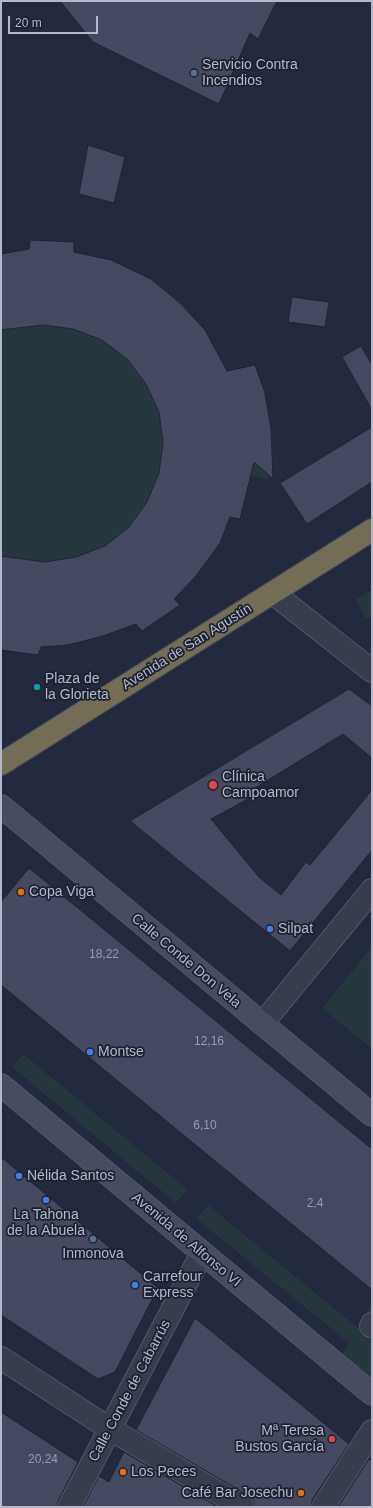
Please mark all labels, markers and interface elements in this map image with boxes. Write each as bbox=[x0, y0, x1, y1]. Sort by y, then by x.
scale bar bbox=[10, 8, 100, 34]
text: 20 m bbox=[15, 16, 42, 30]
place label: Servicio Contra Incendios bbox=[202, 57, 298, 90]
marker: Servicio Contra Incendios bbox=[189, 68, 199, 78]
street label: Avenida de San Agustín bbox=[119, 600, 255, 694]
place label: Plaza de la Glorieta bbox=[45, 671, 109, 704]
marker: Plaza de la Glorieta bbox=[32, 682, 42, 692]
place label: Clínica Campoamor bbox=[222, 769, 299, 802]
marker: Clínica Campoamor bbox=[207, 779, 219, 791]
place label: Copa Viga bbox=[29, 884, 94, 900]
marker: Copa Viga bbox=[16, 887, 26, 897]
street label: Calle Conde Don Vela bbox=[128, 910, 244, 1012]
place label: Silpat bbox=[278, 921, 313, 937]
marker: Silpat bbox=[265, 924, 275, 934]
house number: 18,22 bbox=[89, 948, 119, 962]
house number: 12,16 bbox=[194, 1035, 224, 1049]
place label: Montse bbox=[98, 1044, 144, 1060]
marker: Montse bbox=[85, 1047, 95, 1057]
house number: 6,10 bbox=[193, 1119, 217, 1133]
place label: Nélida Santos bbox=[27, 1168, 114, 1184]
marker: Nélida Santos bbox=[14, 1171, 24, 1181]
street label: Avenida de Alfonso VI bbox=[128, 1189, 244, 1291]
marker: La Tahona de la Abuela bbox=[41, 1195, 51, 1205]
house number: 2,4 bbox=[307, 1197, 323, 1211]
place label: La Tahona de la Abuela bbox=[7, 1207, 85, 1240]
marker: Inmonova bbox=[88, 1234, 98, 1244]
place label: Inmonova bbox=[62, 1246, 124, 1262]
place label: Carrefour Express bbox=[143, 1269, 202, 1302]
marker: Carrefour Express bbox=[130, 1280, 140, 1290]
street label: Calle Conde de Cabarrús bbox=[86, 1317, 174, 1465]
place label: Mª Teresa Bustos García bbox=[235, 1423, 324, 1456]
marker: Mª Teresa Bustos García bbox=[327, 1434, 337, 1444]
house number: 20,24 bbox=[28, 1453, 58, 1467]
place label: Los Peces bbox=[131, 1464, 196, 1480]
marker: Los Peces bbox=[118, 1467, 128, 1477]
place label: Café Bar Josechu bbox=[182, 1485, 293, 1501]
marker: Café Bar Josechu bbox=[296, 1488, 306, 1498]

